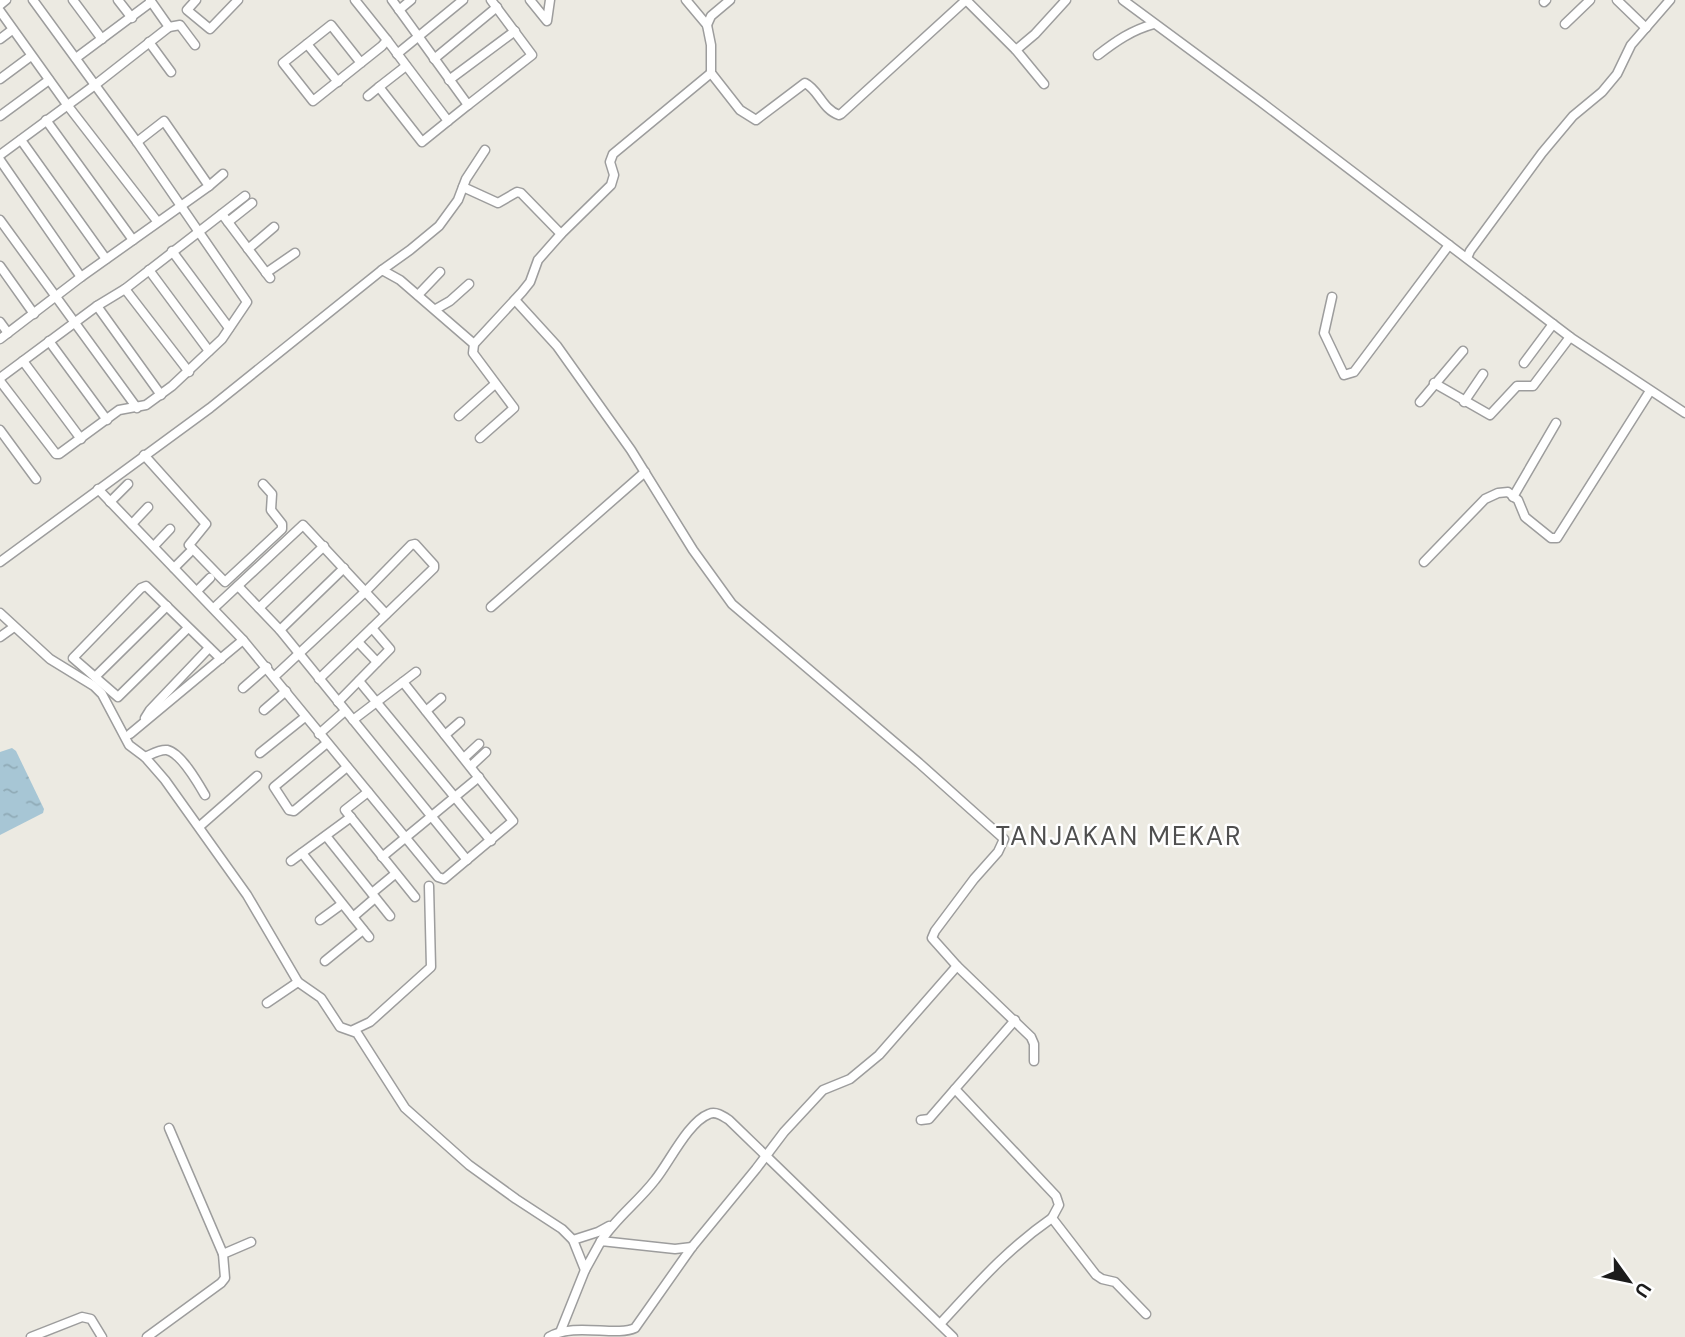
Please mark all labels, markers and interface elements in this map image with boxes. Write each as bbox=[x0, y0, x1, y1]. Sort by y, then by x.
district label: TANJAKAN MEKAR bbox=[995, 819, 1243, 853]
north arrow bbox=[1594, 1246, 1664, 1316]
text: U bbox=[1629, 1278, 1657, 1302]

